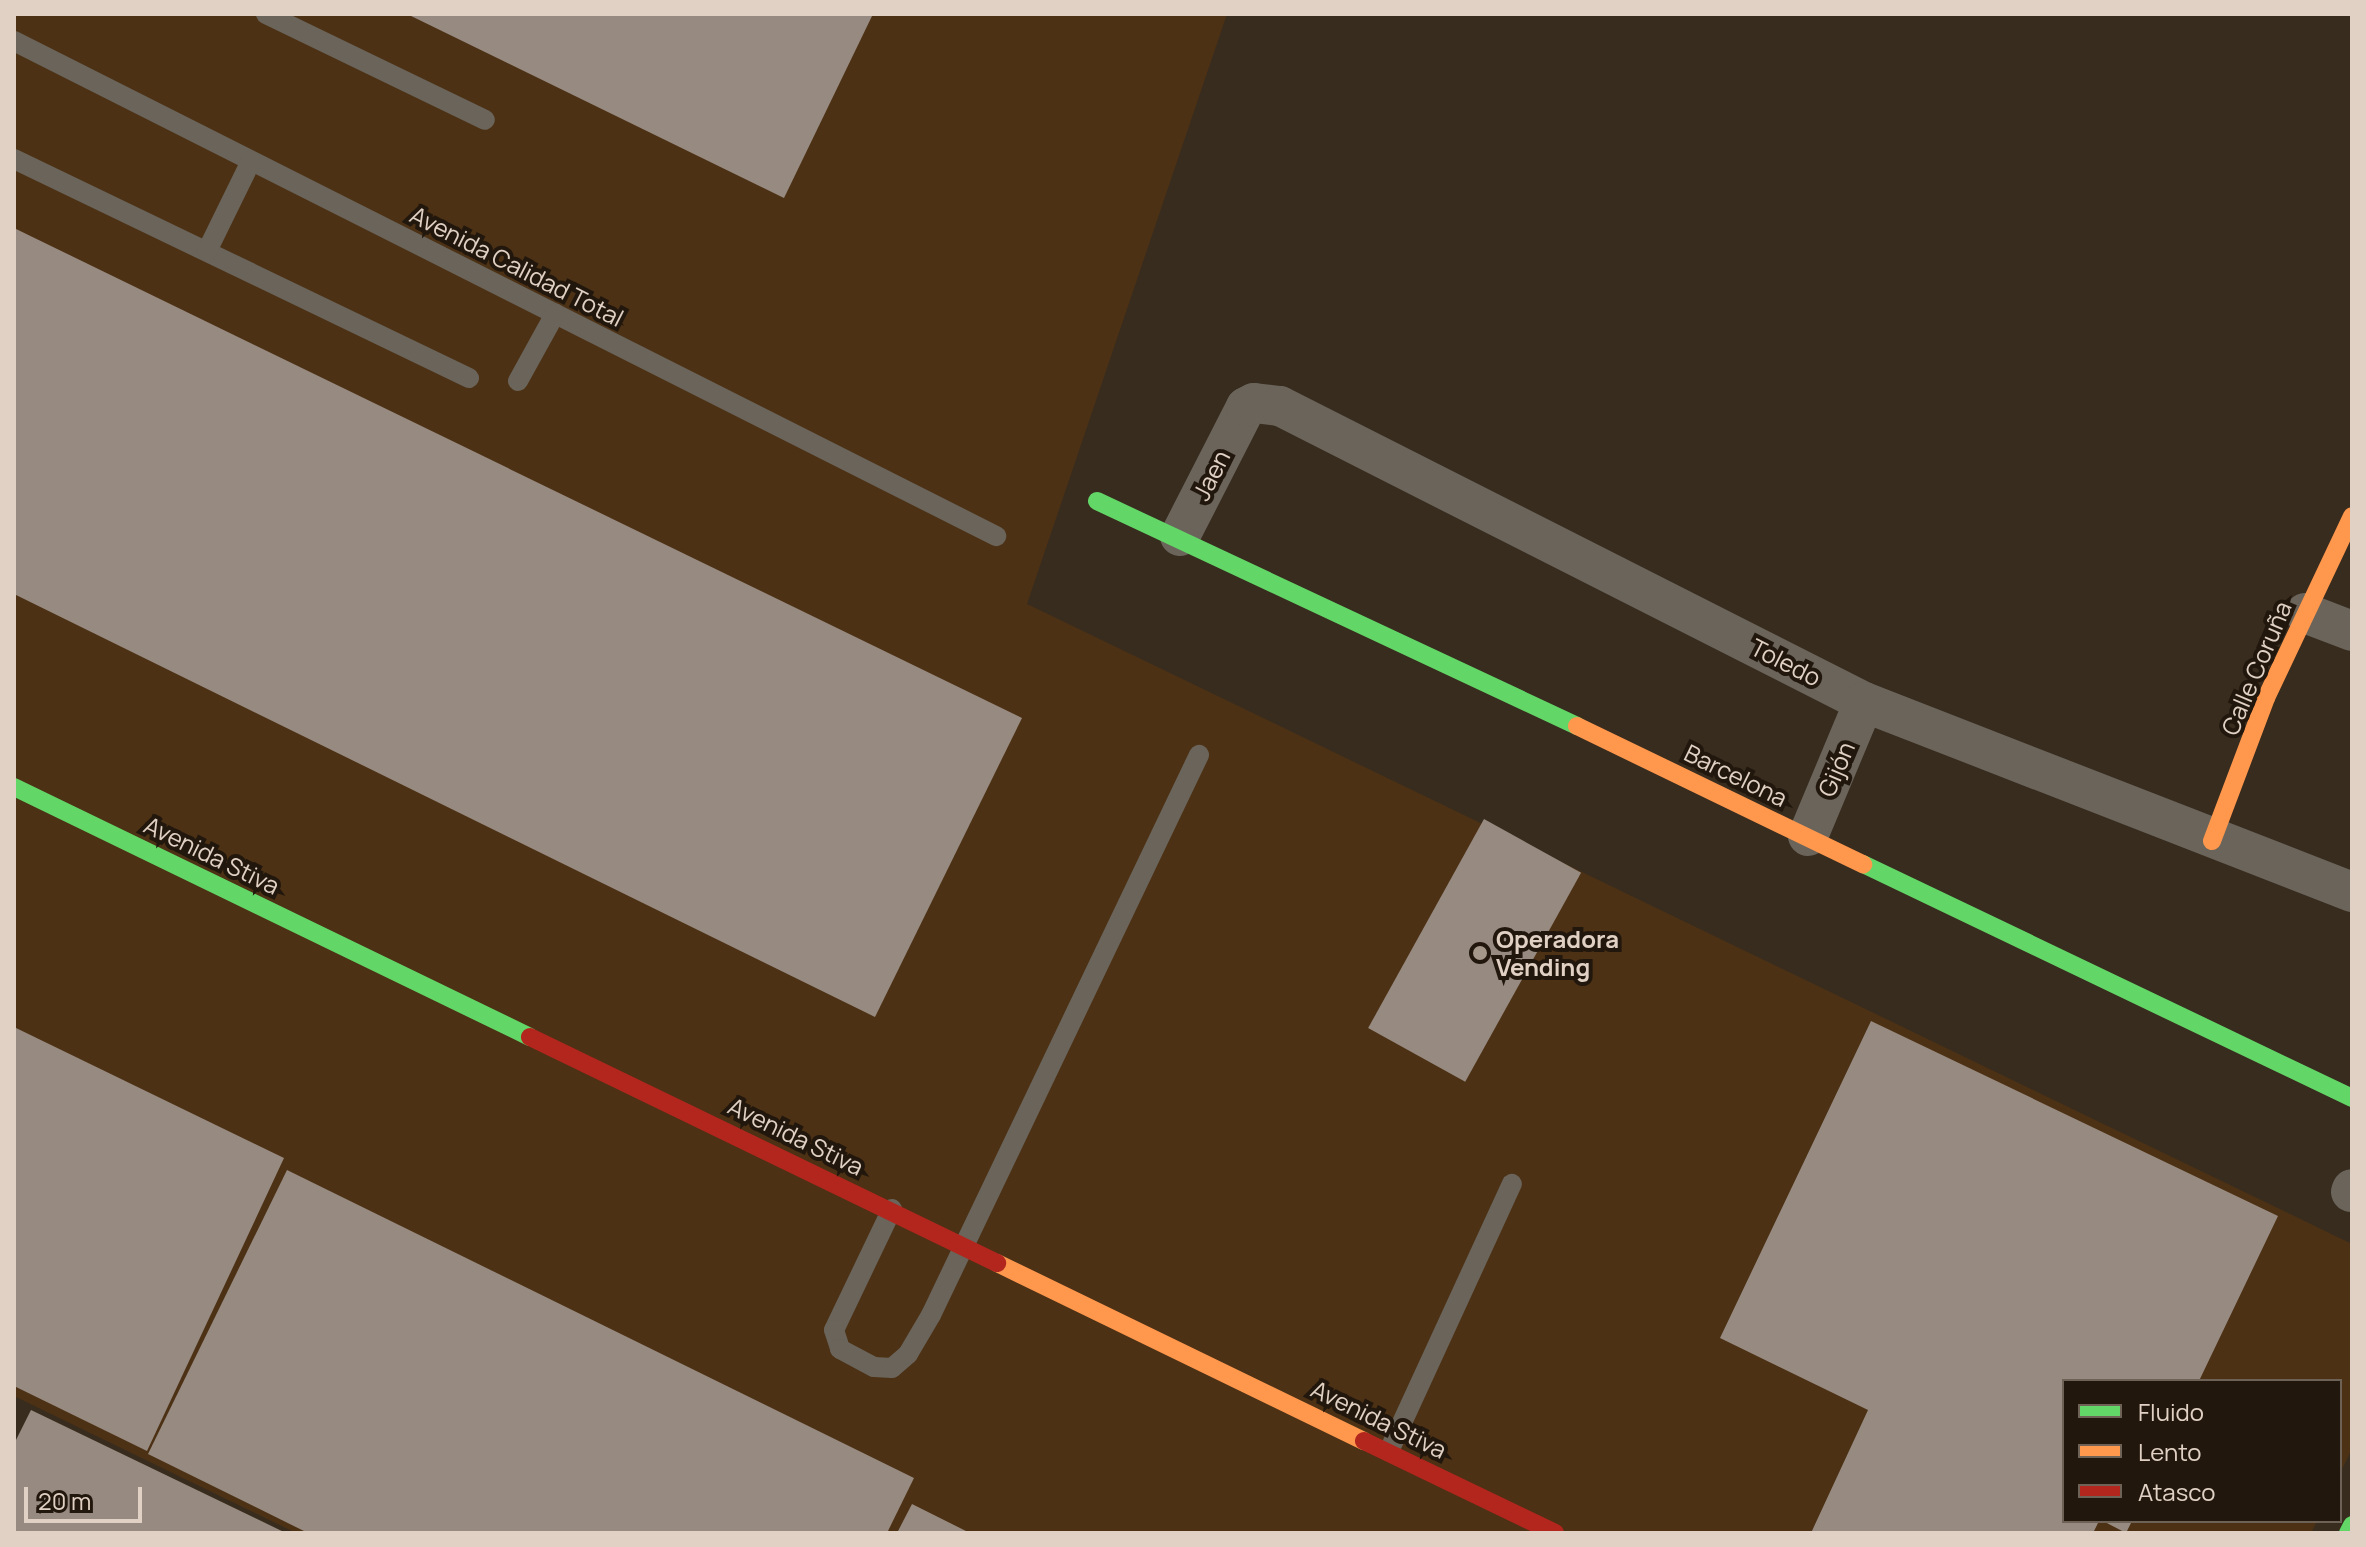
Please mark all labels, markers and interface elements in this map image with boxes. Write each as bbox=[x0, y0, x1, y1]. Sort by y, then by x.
street label: Avenida Calidad Total bbox=[406, 200, 628, 332]
street label: Jaen bbox=[1186, 445, 1236, 505]
street label: Calle Coruña bbox=[2215, 597, 2297, 739]
street label: Toledo bbox=[1746, 632, 1826, 692]
street label: Gijón bbox=[1812, 737, 1860, 801]
street label: Barcelona bbox=[1680, 738, 1792, 812]
street label: Avenida Stiva bbox=[140, 810, 284, 900]
place label: Operadora Vending bbox=[1496, 925, 1619, 981]
marker: Operadora Vending bbox=[1471, 944, 1489, 962]
street label: Avenida Stiva bbox=[724, 1091, 868, 1181]
street label: Avenida Stiva bbox=[1307, 1374, 1451, 1464]
legend bbox=[2062, 1379, 2342, 1523]
text: Fluido bbox=[2138, 1395, 2204, 1428]
text: Lento bbox=[2138, 1435, 2202, 1468]
scale bar bbox=[28, 1471, 146, 1521]
text: Atasco bbox=[2138, 1475, 2215, 1508]
text: 20 m bbox=[38, 1484, 91, 1517]

